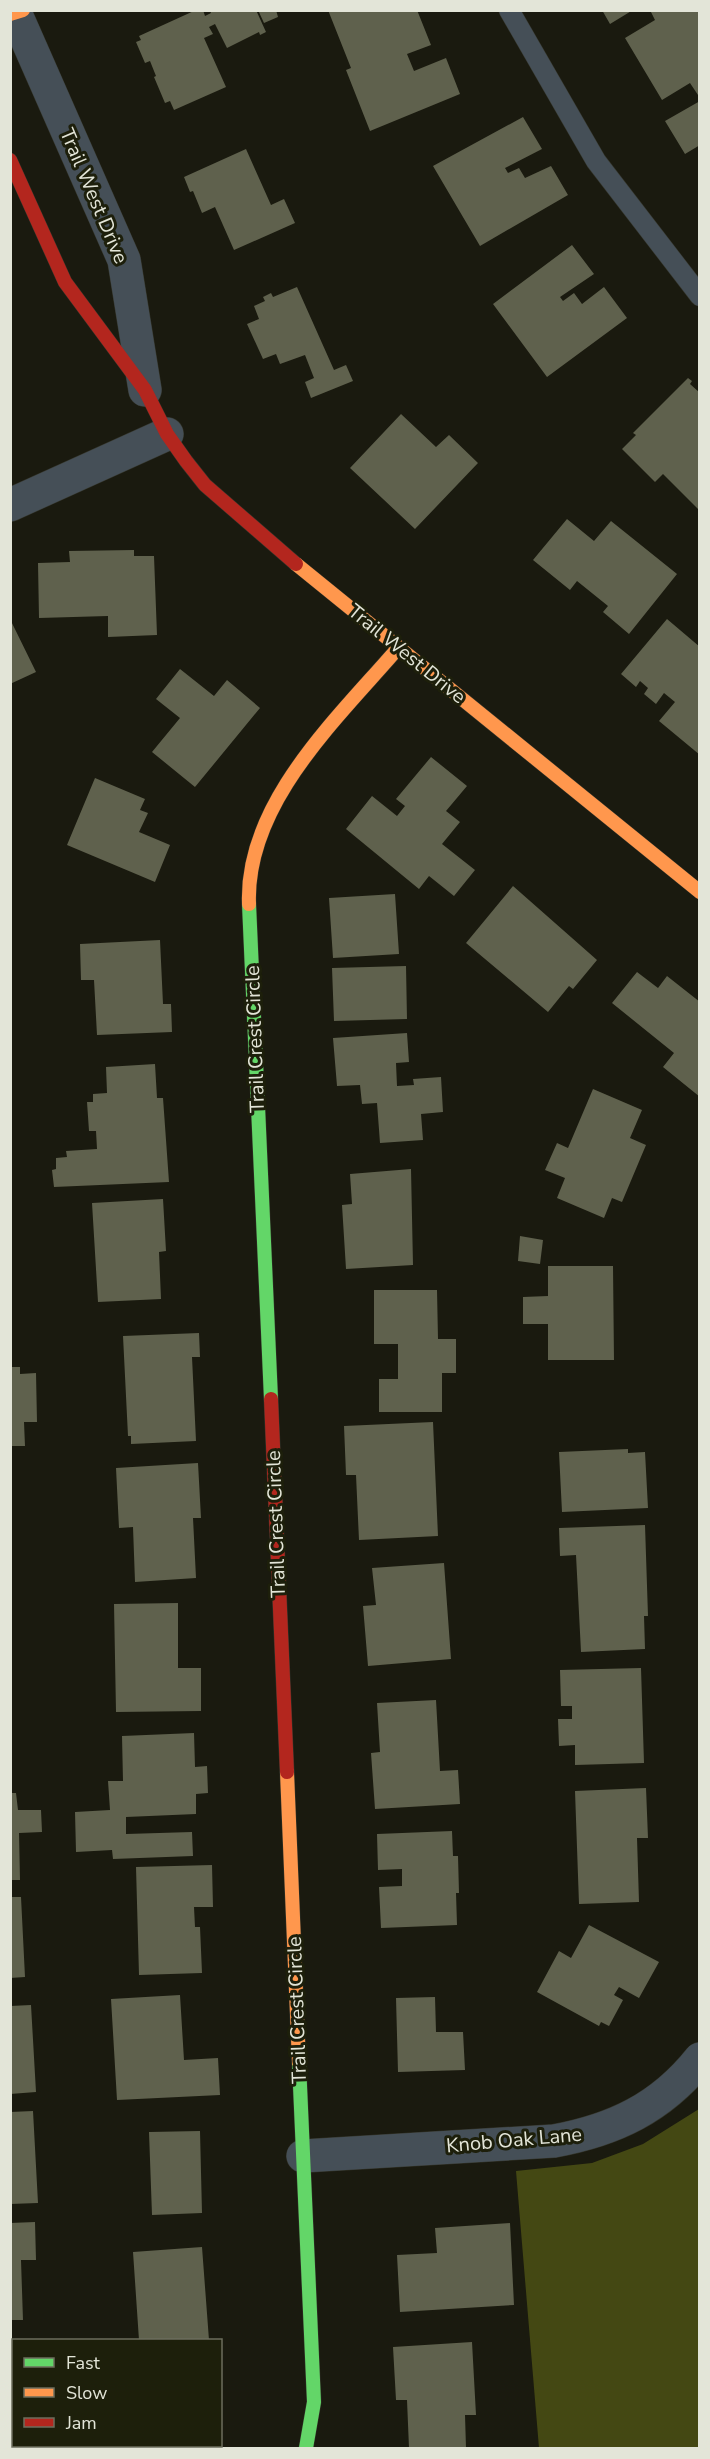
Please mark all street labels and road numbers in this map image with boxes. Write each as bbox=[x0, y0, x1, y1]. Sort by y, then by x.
street label: Trail West Drive bbox=[53, 124, 135, 268]
street label: Trail West Drive bbox=[342, 598, 472, 710]
street label: Trail Crest Circle bbox=[239, 965, 271, 1113]
street label: Trail Crest Circle bbox=[260, 1450, 292, 1598]
street label: Trail Crest Circle bbox=[281, 1936, 313, 2084]
street label: Knob Oak Lane bbox=[445, 2121, 583, 2159]

